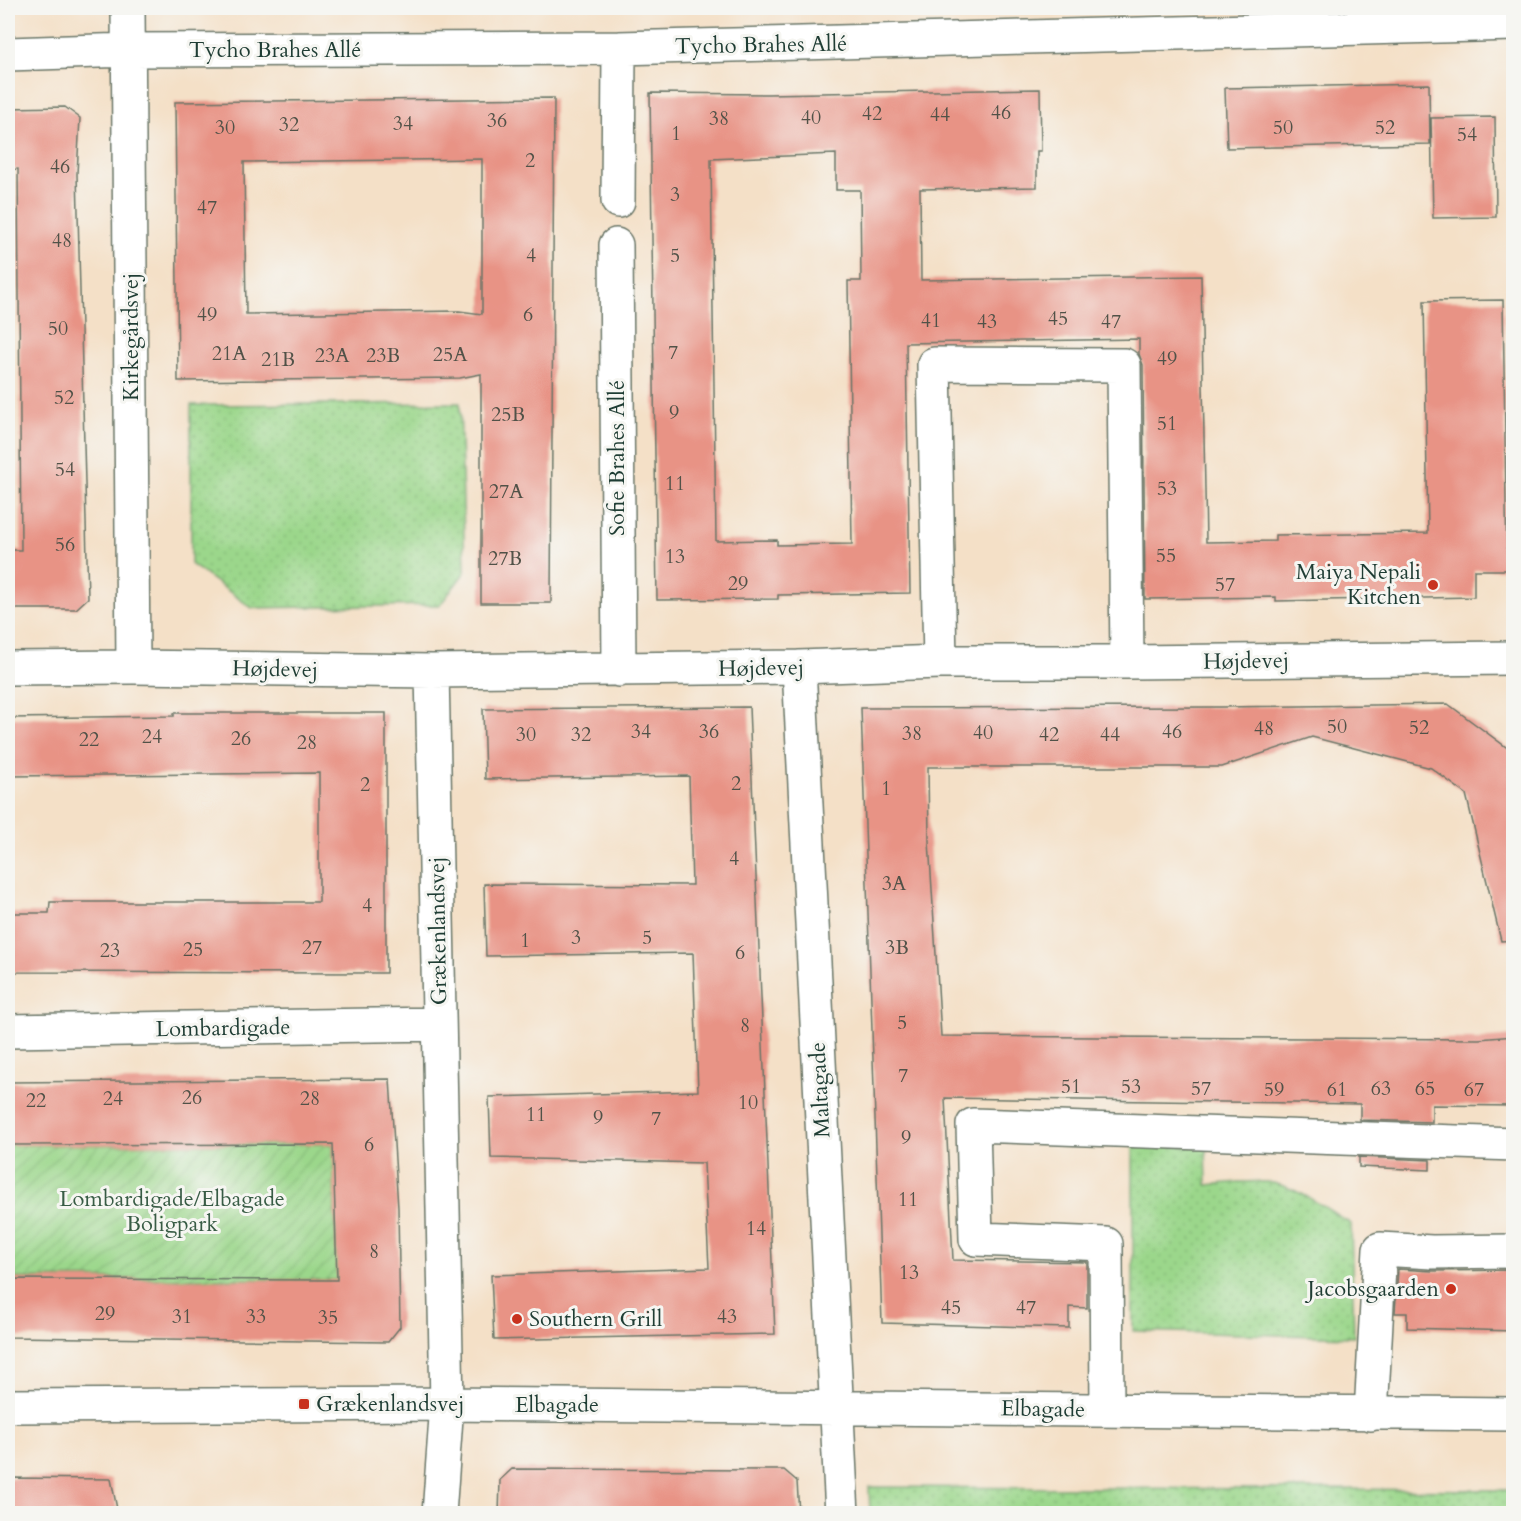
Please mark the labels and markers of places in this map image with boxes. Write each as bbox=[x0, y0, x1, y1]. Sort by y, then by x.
place label: Maiya Nepali Kitchen bbox=[1296, 557, 1421, 612]
marker: Maiya Nepali Kitchen bbox=[1426, 578, 1440, 592]
place label: Jacobsgaarden bbox=[1304, 1274, 1439, 1304]
marker: Jacobsgaarden bbox=[1444, 1282, 1458, 1296]
place label: Southern Grill bbox=[529, 1304, 663, 1334]
marker: Southern Grill bbox=[510, 1312, 524, 1326]
place label: Grækenlandsvej bbox=[316, 1389, 465, 1419]
marker: Grækenlandsvej bbox=[297, 1397, 311, 1411]

